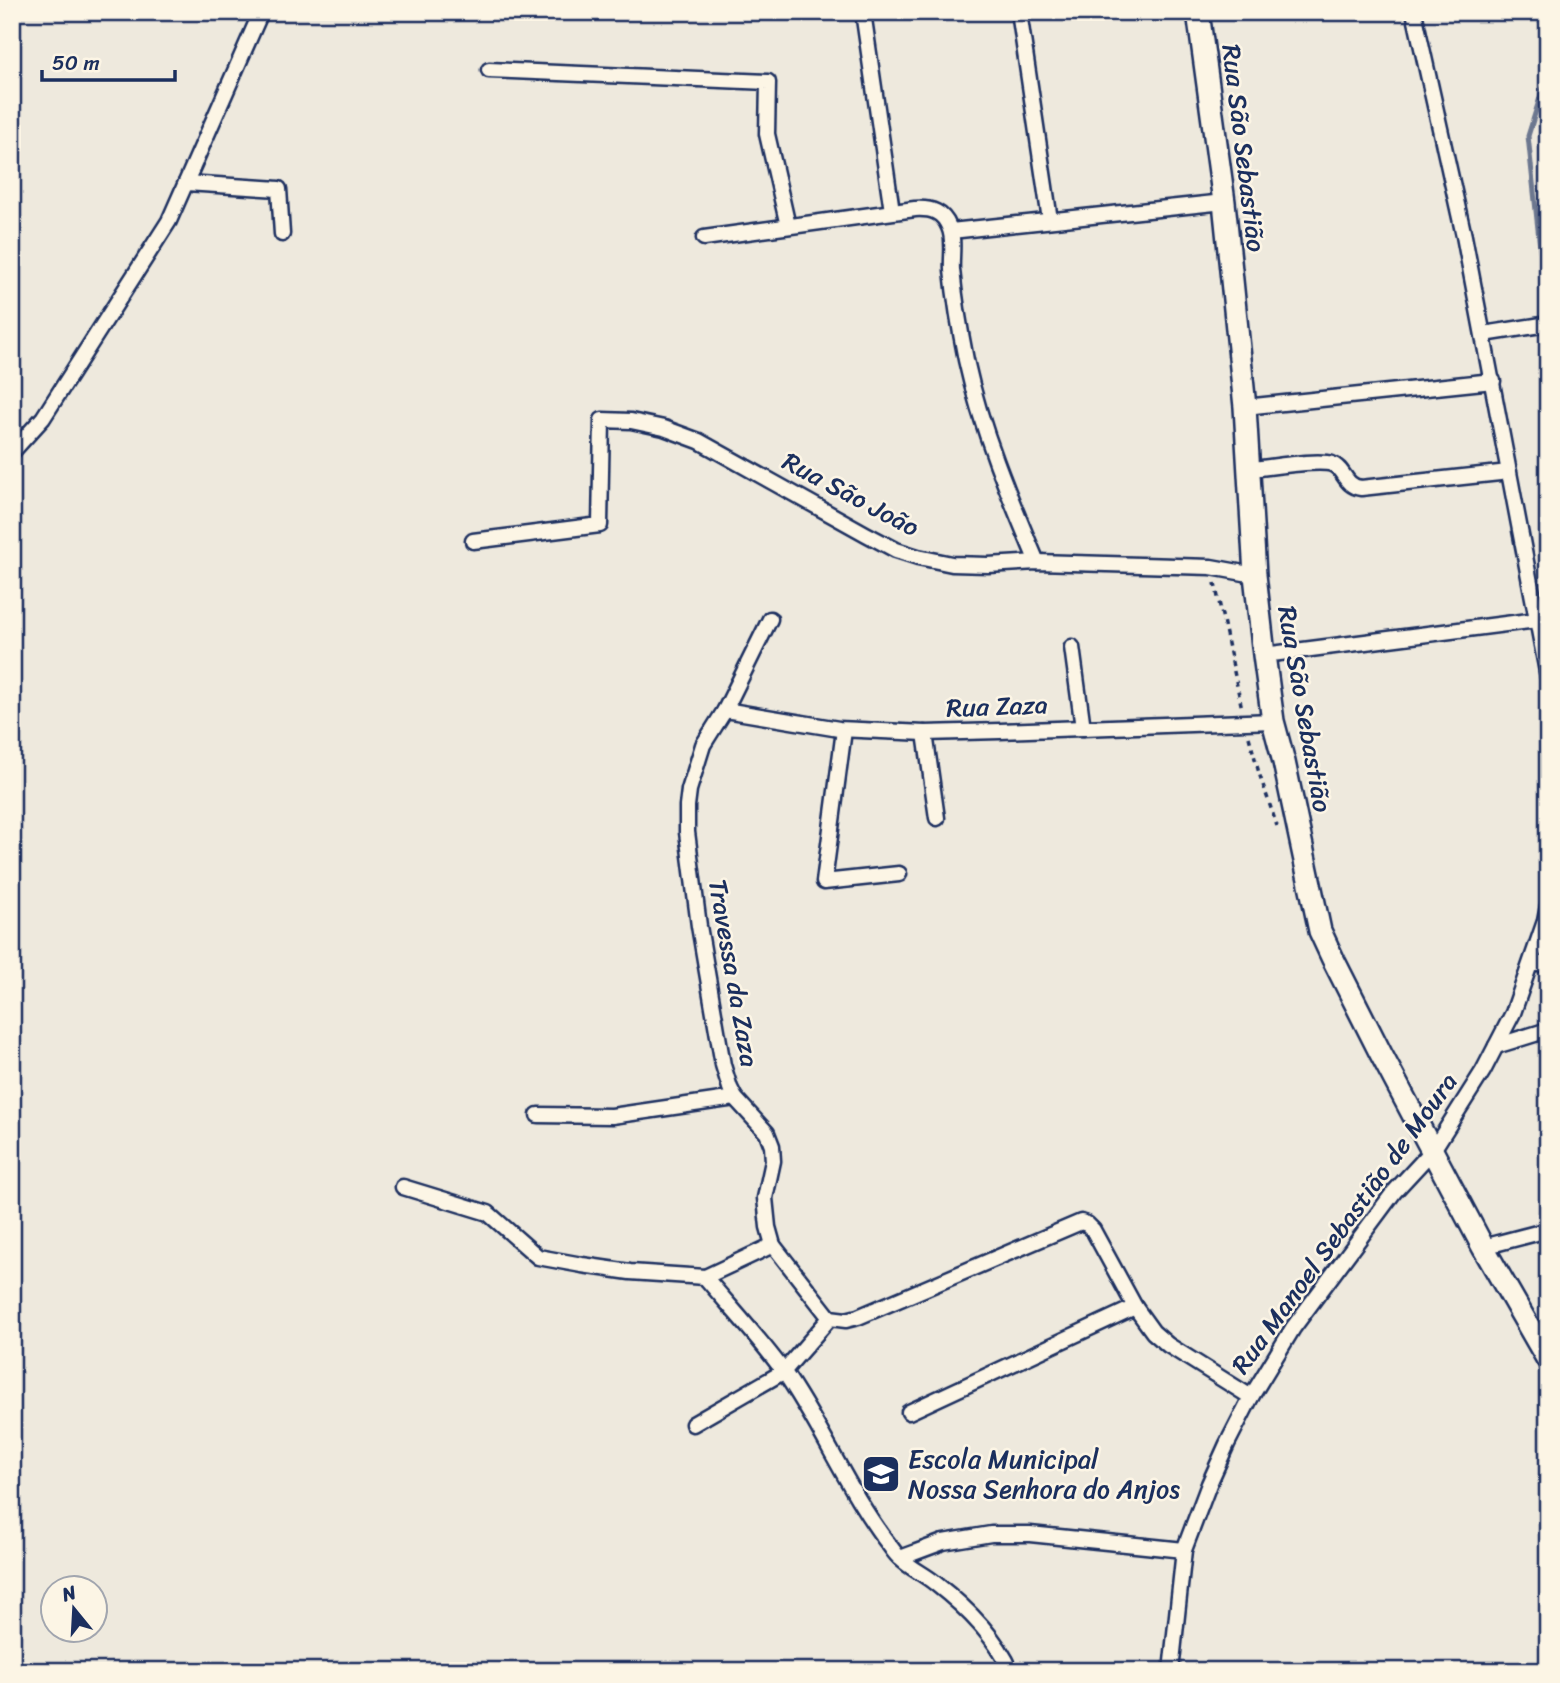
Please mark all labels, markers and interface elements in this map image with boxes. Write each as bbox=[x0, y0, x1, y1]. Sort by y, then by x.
scale bar bbox=[42, 38, 175, 82]
street label: Rua São Sebastião bbox=[1208, 41, 1280, 255]
text: 50 m bbox=[52, 44, 100, 82]
street label: Rua São João bbox=[774, 438, 928, 550]
street label: Rua São Sebastião bbox=[1264, 602, 1346, 816]
street label: Rua Zaza bbox=[945, 681, 1049, 731]
street label: Travessa da Zaza bbox=[695, 876, 773, 1070]
street label: Rua Manoel Sebastião de Moura bbox=[1218, 1062, 1470, 1384]
place label: Escola Municipal Nossa Senhora do Anjos bbox=[908, 1436, 1180, 1512]
school or university icon: Escola Municipal Nossa Senhora do Anjos bbox=[860, 1453, 902, 1495]
north arrow bbox=[38, 1574, 108, 1644]
text: N bbox=[57, 1575, 81, 1611]

